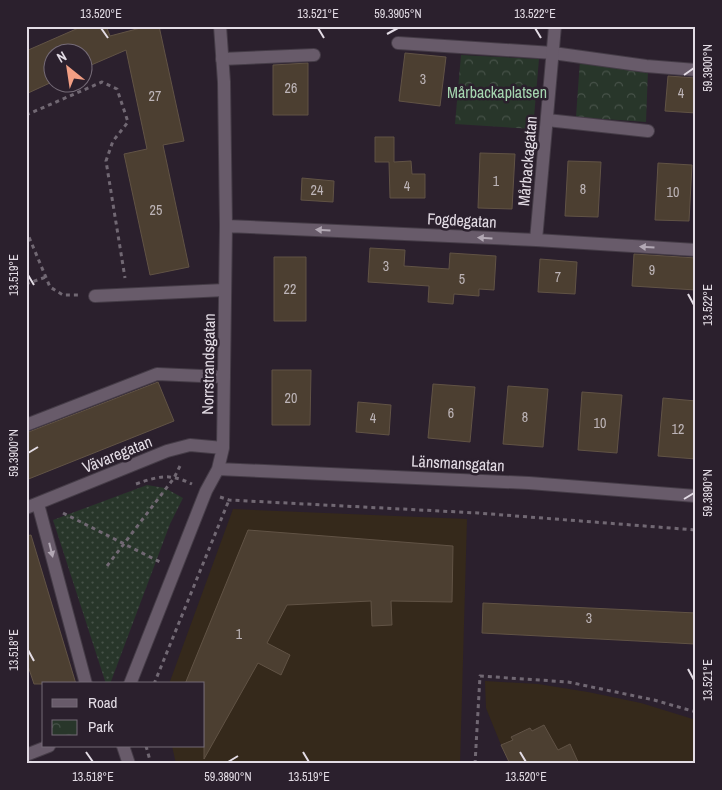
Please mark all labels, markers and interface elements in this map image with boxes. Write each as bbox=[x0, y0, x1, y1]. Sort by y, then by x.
text: 13.520°E bbox=[80, 6, 122, 22]
text: 13.521°E bbox=[297, 6, 339, 22]
text: 59.3905°N bbox=[374, 6, 422, 22]
text: 13.522°E bbox=[514, 6, 556, 22]
north arrow bbox=[42, 42, 92, 92]
text: 59.3900°N bbox=[700, 44, 716, 92]
text: N bbox=[53, 47, 70, 67]
house number: 3 bbox=[420, 70, 426, 88]
house number: 26 bbox=[285, 79, 297, 97]
park label: Mårbackaplatsen bbox=[447, 81, 547, 103]
house number: 4 bbox=[678, 84, 685, 102]
house number: 27 bbox=[149, 87, 161, 105]
street label: Mårbackagatan bbox=[512, 115, 542, 207]
house number: 1 bbox=[493, 172, 500, 190]
house number: 4 bbox=[404, 177, 411, 195]
house number: 8 bbox=[580, 180, 586, 198]
house number: 24 bbox=[311, 181, 324, 199]
house number: 10 bbox=[667, 183, 679, 201]
house number: 25 bbox=[150, 201, 162, 219]
street label: Fogdegatan bbox=[427, 207, 497, 233]
one-way arrow bbox=[314, 226, 330, 234]
one-way arrow bbox=[477, 233, 493, 241]
one-way arrow bbox=[639, 243, 655, 251]
text: 13.519°E bbox=[6, 254, 22, 296]
house number: 3 bbox=[383, 257, 389, 275]
house number: 9 bbox=[649, 261, 655, 279]
house number: 7 bbox=[555, 268, 561, 286]
house number: 5 bbox=[459, 270, 465, 288]
house number: 22 bbox=[284, 280, 296, 298]
text: 13.522°E bbox=[700, 284, 716, 326]
street label: Norrstrandsgatan bbox=[196, 313, 220, 415]
house number: 20 bbox=[285, 389, 297, 407]
house number: 6 bbox=[448, 404, 454, 422]
house number: 8 bbox=[522, 408, 528, 426]
house number: 4 bbox=[370, 409, 377, 427]
house number: 10 bbox=[594, 414, 606, 432]
house number: 12 bbox=[672, 420, 684, 438]
text: 59.3900°N bbox=[6, 429, 22, 477]
street label: Vävaregatan bbox=[79, 430, 155, 478]
street label: Länsmansgatan bbox=[411, 450, 505, 476]
text: 59.3890°N bbox=[700, 469, 716, 517]
one-way arrow bbox=[48, 543, 56, 558]
house number: 3 bbox=[586, 609, 592, 627]
house number: 1 bbox=[236, 625, 243, 643]
text: 13.518°E bbox=[6, 629, 22, 671]
text: 13.521°E bbox=[700, 659, 716, 701]
legend bbox=[42, 682, 205, 748]
text: Road bbox=[88, 692, 117, 713]
text: Park bbox=[88, 716, 114, 737]
text: 13.518°E bbox=[72, 769, 114, 785]
text: 59.3890°N bbox=[204, 769, 252, 785]
text: 13.519°E bbox=[288, 769, 330, 785]
text: 13.520°E bbox=[505, 769, 547, 785]

